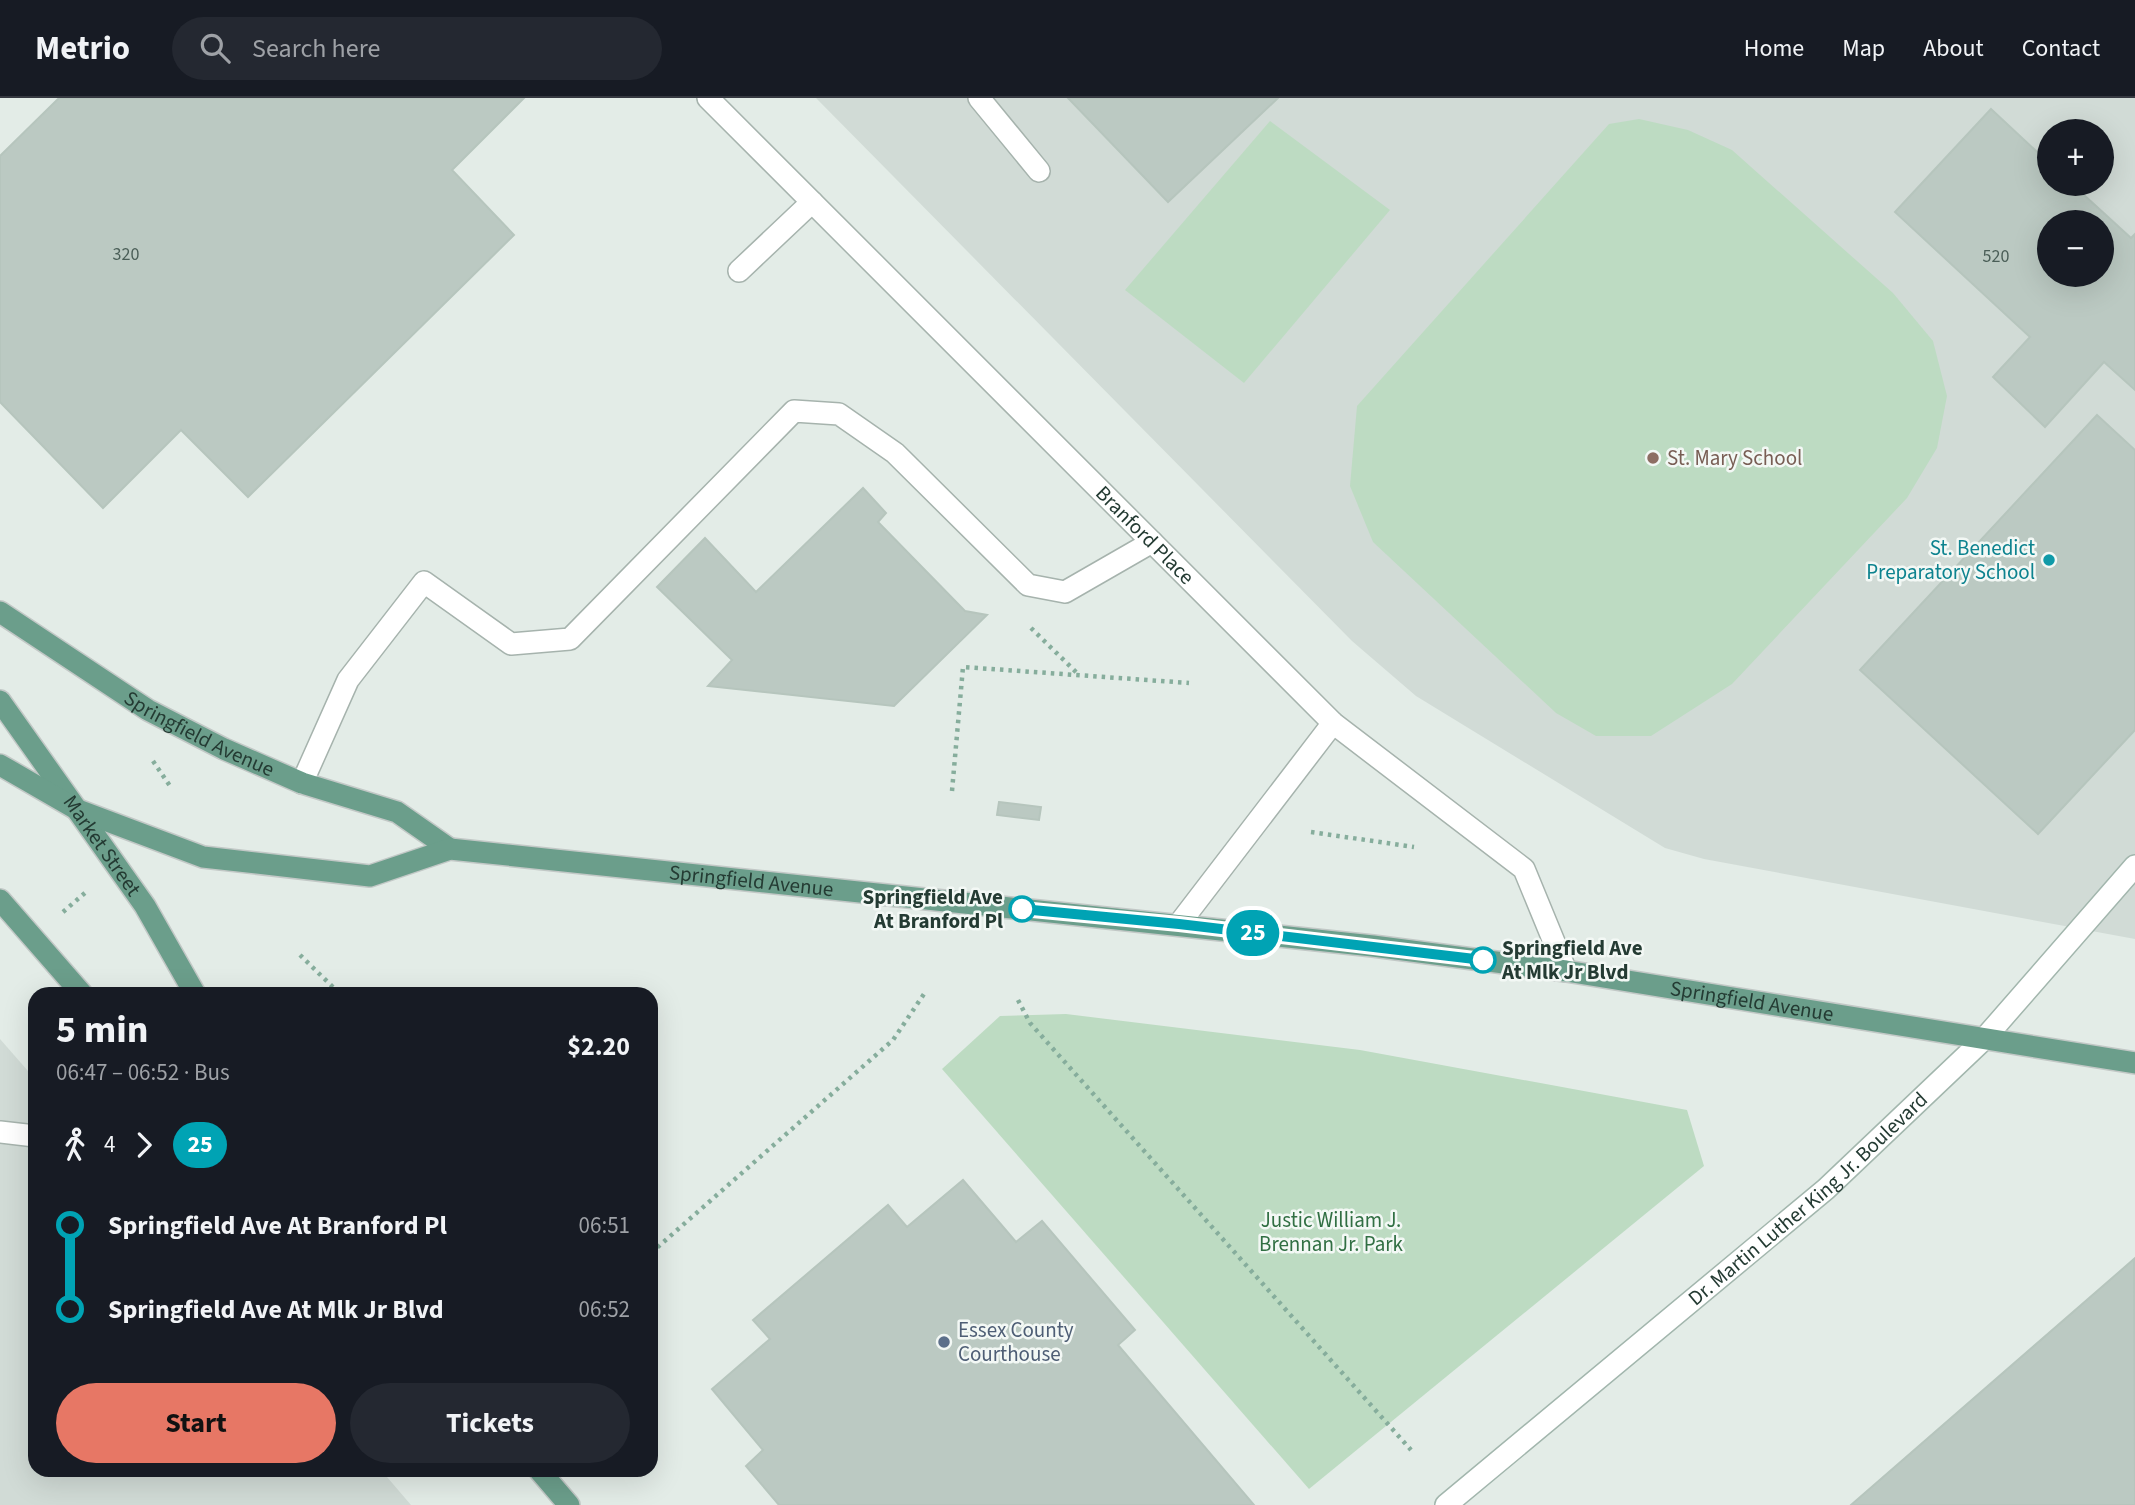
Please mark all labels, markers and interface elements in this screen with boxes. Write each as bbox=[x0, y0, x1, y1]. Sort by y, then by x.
search box bbox=[172, 17, 662, 80]
text: Metrio bbox=[35, 25, 130, 72]
icon: search bbox=[196, 29, 234, 67]
text: Search here bbox=[252, 30, 380, 67]
text: Home bbox=[1744, 31, 1804, 66]
text: Map bbox=[1842, 31, 1885, 66]
text: About bbox=[1923, 31, 1984, 66]
text: Contact bbox=[2022, 31, 2100, 66]
map controls bbox=[2037, 119, 2114, 287]
button: + bbox=[2037, 119, 2114, 196]
button: − bbox=[2037, 210, 2114, 287]
house number: 320 bbox=[113, 242, 139, 267]
house number: 520 bbox=[1983, 244, 2009, 269]
place label: St. Mary School bbox=[1667, 443, 1802, 473]
marker: St. Mary School bbox=[1645, 450, 1661, 466]
street label: Branford Place bbox=[1089, 479, 1201, 591]
place label: St. Benedict Preparatory School bbox=[1866, 533, 2035, 587]
marker: St. Benedict Preparatory School bbox=[2041, 552, 2057, 568]
street label: Springfield Avenue bbox=[118, 683, 279, 784]
street label: Market Street bbox=[56, 789, 148, 902]
street label: Springfield Avenue bbox=[668, 857, 835, 904]
place label: Springfield Ave At Branford Pl bbox=[862, 882, 1003, 936]
marker: Springfield Ave At Branford Pl bbox=[1009, 896, 1035, 922]
line badge: 25 bbox=[1222, 910, 1284, 956]
text: 25 bbox=[1240, 915, 1266, 950]
place label: Springfield Ave At Mlk Jr Blvd bbox=[1501, 933, 1643, 987]
marker: Springfield Ave At Mlk Jr Blvd bbox=[1470, 947, 1496, 973]
street label: Springfield Avenue bbox=[1668, 973, 1836, 1029]
text: 5 min bbox=[56, 1003, 148, 1057]
text: $2.20 bbox=[567, 1028, 630, 1065]
text: 06:47 – 06:52 · Bus bbox=[56, 1056, 230, 1089]
street label: Dr. Martin Luther King Jr. Boulevard bbox=[1681, 1085, 1934, 1313]
icon: walk bbox=[56, 1126, 94, 1164]
icon: forward bbox=[125, 1126, 163, 1164]
text: 25 bbox=[187, 1127, 213, 1162]
text: 4 bbox=[104, 1128, 115, 1161]
park label: Justic William J. Brennan Jr. Park bbox=[1259, 1205, 1404, 1259]
text: Springfield Ave At Branford Pl bbox=[108, 1207, 447, 1244]
text: 06:51 bbox=[579, 1209, 630, 1242]
text: Springfield Ave At Mlk Jr Blvd bbox=[108, 1291, 444, 1328]
text: 06:52 bbox=[579, 1293, 630, 1326]
place label: Essex County Courthouse bbox=[958, 1315, 1074, 1369]
marker: Essex County Courthouse bbox=[936, 1334, 952, 1350]
button: Start bbox=[56, 1383, 336, 1463]
button: Tickets bbox=[350, 1383, 630, 1463]

